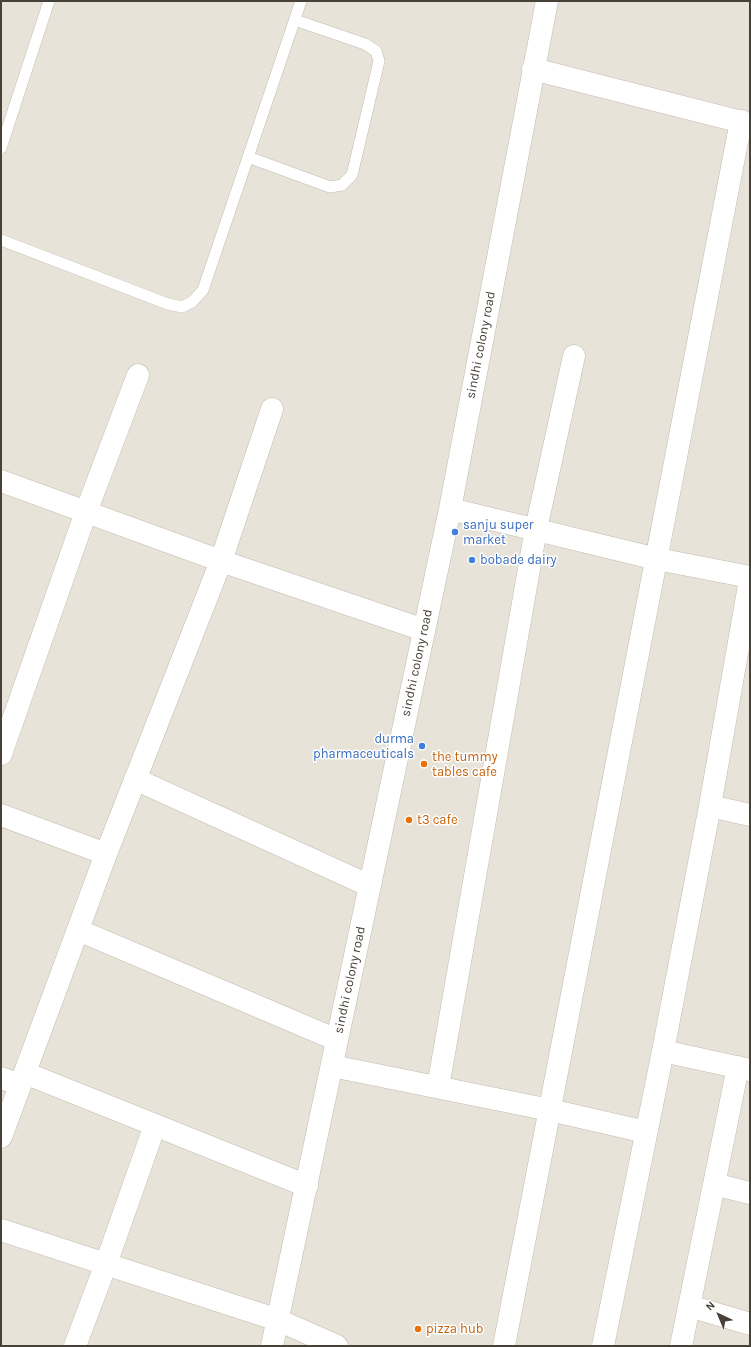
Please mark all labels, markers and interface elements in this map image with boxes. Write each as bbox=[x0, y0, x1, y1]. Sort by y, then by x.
street label: sindhi colony road bbox=[463, 290, 499, 400]
place label: sanju super market bbox=[463, 517, 534, 548]
marker: sanju super market bbox=[450, 527, 460, 537]
place label: bobade dairy bbox=[480, 552, 557, 568]
marker: bobade dairy bbox=[467, 555, 477, 565]
street label: sindhi colony road bbox=[398, 608, 436, 718]
place label: durma pharmaceuticals bbox=[313, 731, 414, 762]
marker: durma pharmaceuticals bbox=[417, 741, 427, 751]
place label: the tummy tables cafe bbox=[432, 749, 498, 780]
marker: the tummy tables cafe bbox=[419, 759, 429, 769]
place label: t3 cafe bbox=[417, 812, 458, 828]
marker: t3 cafe bbox=[404, 815, 414, 825]
street label: sindhi colony road bbox=[331, 925, 369, 1035]
north arrow bbox=[699, 1295, 739, 1335]
text: N bbox=[703, 1299, 718, 1313]
place label: pizza hub bbox=[426, 1321, 483, 1337]
marker: pizza hub bbox=[413, 1324, 423, 1334]

